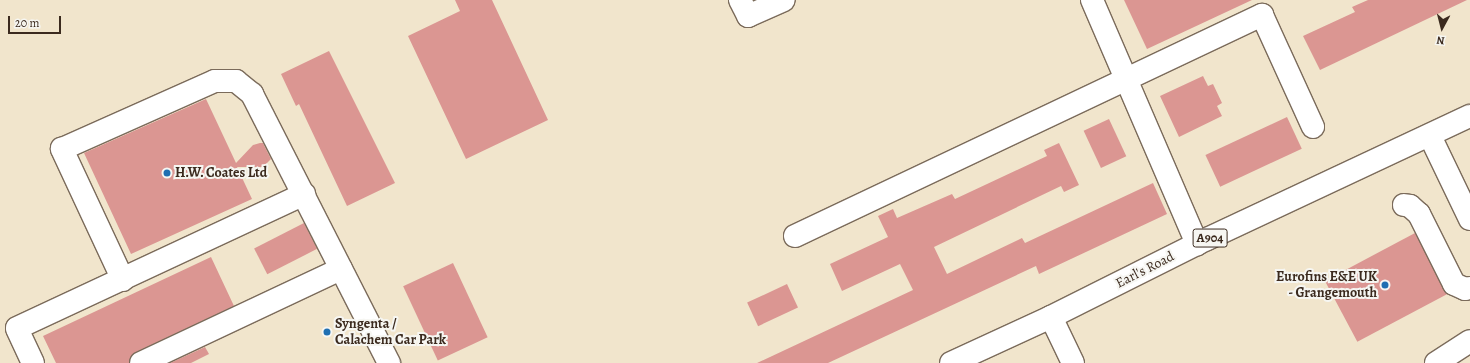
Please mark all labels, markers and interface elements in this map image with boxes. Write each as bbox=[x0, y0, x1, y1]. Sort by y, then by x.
scale bar bbox=[10, 8, 63, 34]
north arrow bbox=[1422, 8, 1462, 48]
text: 20 m bbox=[15, 15, 39, 31]
text: N bbox=[1436, 32, 1445, 48]
place label: H.W. Coates Ltd bbox=[175, 165, 268, 181]
marker: H.W. Coates Ltd bbox=[162, 168, 172, 178]
road number: A904 bbox=[1192, 227, 1228, 249]
street label: Earl's Road bbox=[1113, 248, 1177, 292]
place label: Eurofins E&E UK - Grangemouth bbox=[1276, 269, 1377, 302]
marker: Eurofins E&E UK - Grangemouth bbox=[1380, 280, 1390, 290]
place label: Syngenta / Calachem Car Park bbox=[335, 316, 446, 348]
marker: Syngenta / Calachem Car Park bbox=[322, 327, 332, 337]

